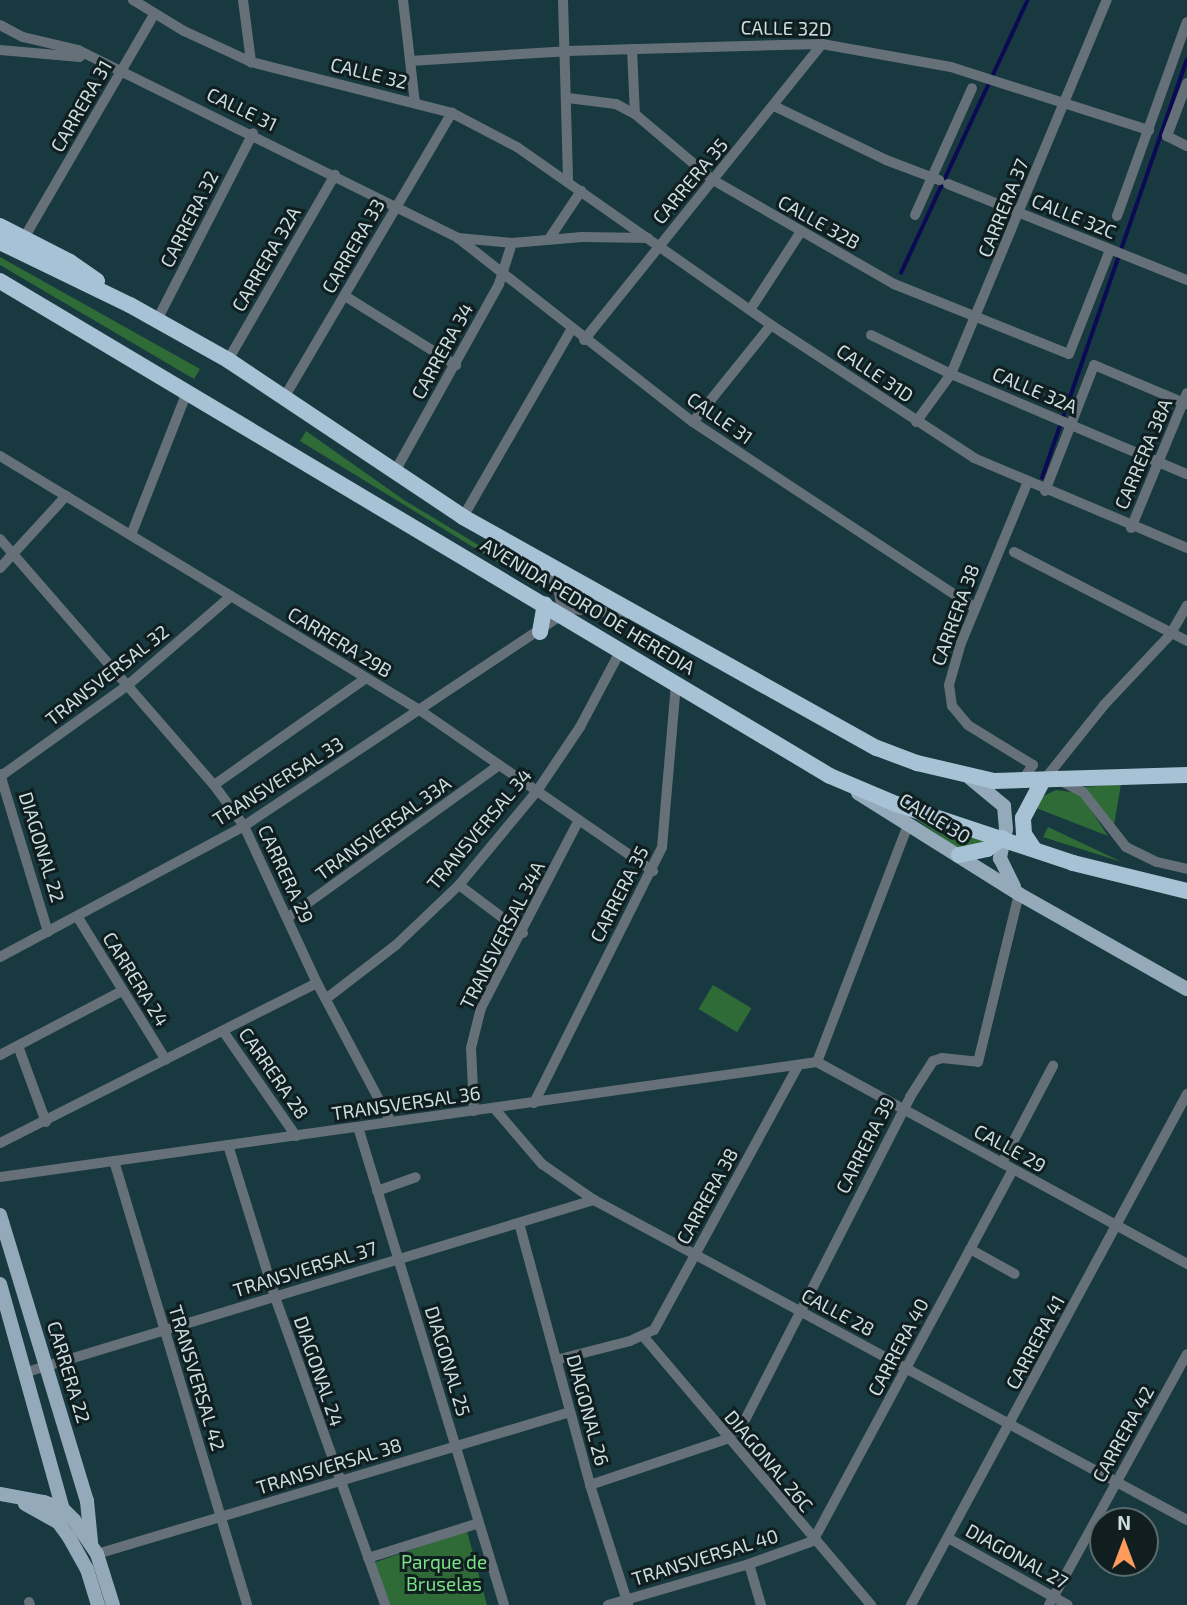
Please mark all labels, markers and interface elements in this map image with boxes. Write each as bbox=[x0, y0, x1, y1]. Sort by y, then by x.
street label: CALLE 32D bbox=[740, 16, 832, 40]
street label: CALLE 32 bbox=[328, 52, 410, 94]
street label: CARRERA 31 bbox=[45, 56, 117, 156]
street label: CALLE 31 bbox=[203, 82, 281, 136]
street label: CARRERA 35 bbox=[647, 133, 733, 229]
street label: CARRERA 37 bbox=[973, 155, 1033, 261]
street label: CARRERA 32 bbox=[155, 167, 223, 271]
street label: CALLE 32C bbox=[1028, 189, 1120, 243]
street label: CALLE 32B bbox=[774, 190, 864, 254]
street label: CARRERA 33 bbox=[317, 195, 389, 297]
street label: CARRERA 32A bbox=[227, 202, 305, 316]
street label: CARRERA 34 bbox=[406, 299, 478, 403]
street label: CALLE 31D bbox=[832, 339, 918, 407]
street label: CALLE 32A bbox=[989, 362, 1081, 418]
street label: CALLE 31 bbox=[683, 387, 757, 449]
street label: CARRERA 38A bbox=[1109, 395, 1177, 513]
street label: AVENIDA PEDRO DE HEREDIA bbox=[477, 533, 699, 679]
street label: CARRERA 38 bbox=[926, 561, 984, 669]
street label: CARRERA 29B bbox=[284, 602, 396, 682]
street label: TRANSVERSAL 32 bbox=[41, 620, 173, 730]
street label: TRANSVERSAL 33 bbox=[208, 732, 348, 830]
street label: TRANSVERSAL 34 bbox=[422, 764, 536, 894]
street label: TRANSVERSAL 33A bbox=[311, 771, 455, 885]
street label: CALLE 30 bbox=[895, 788, 975, 848]
street label: DIAGONAL 22 bbox=[14, 789, 70, 905]
street label: CARRERA 29 bbox=[253, 821, 319, 927]
street label: CARRERA 35 bbox=[585, 842, 653, 946]
street label: TRANSVERSAL 34A bbox=[455, 857, 549, 1013]
street label: CARRERA 24 bbox=[98, 928, 174, 1030]
street label: CARRERA 28 bbox=[234, 1023, 314, 1123]
street label: TRANSVERSAL 36 bbox=[330, 1081, 482, 1125]
street label: CARRERA 39 bbox=[831, 1093, 899, 1197]
street label: CALLE 29 bbox=[970, 1119, 1050, 1177]
street label: CARRERA 38 bbox=[671, 1144, 743, 1248]
street label: TRANSVERSAL 37 bbox=[230, 1236, 380, 1302]
street label: CALLE 28 bbox=[798, 1283, 878, 1341]
street label: CARRERA 41 bbox=[1001, 1291, 1069, 1393]
street label: CARRERA 40 bbox=[863, 1294, 933, 1400]
street label: TRANSVERSAL 42 bbox=[164, 1302, 230, 1454]
street label: DIAGONAL 25 bbox=[420, 1303, 476, 1419]
street label: DIAGONAL 24 bbox=[289, 1313, 349, 1429]
street label: CARRERA 22 bbox=[43, 1318, 95, 1426]
street label: DIAGONAL 26 bbox=[562, 1352, 614, 1468]
street label: CARRERA 42 bbox=[1087, 1382, 1159, 1486]
street label: DIAGONAL 26C bbox=[720, 1406, 818, 1516]
street label: TRANSVERSAL 38 bbox=[253, 1433, 405, 1499]
north arrow bbox=[1089, 1507, 1159, 1577]
text: N bbox=[1117, 1511, 1131, 1534]
street label: DIAGONAL 27 bbox=[962, 1518, 1072, 1594]
street label: TRANSVERSAL 40 bbox=[629, 1524, 781, 1590]
park label: Parque de Bruselas bbox=[401, 1551, 487, 1595]

